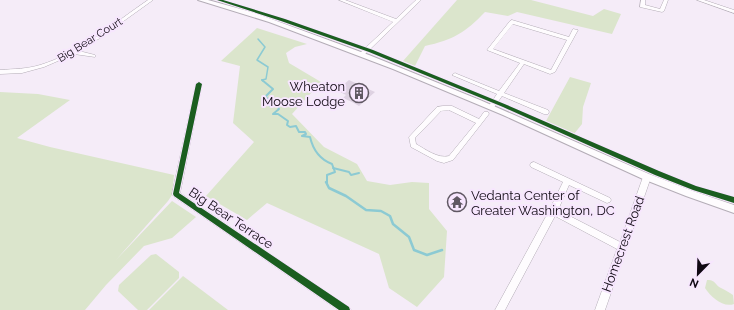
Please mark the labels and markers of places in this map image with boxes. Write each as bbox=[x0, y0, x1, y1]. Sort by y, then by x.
place label: Wheaton Moose Lodge bbox=[262, 79, 345, 109]
building icon: Wheaton Moose Lodge bbox=[348, 82, 370, 104]
place label: Vedanta Center of Greater Washington, DC bbox=[471, 188, 615, 218]
temple icon: Vedanta Center of Greater Washington, DC bbox=[446, 191, 468, 213]

